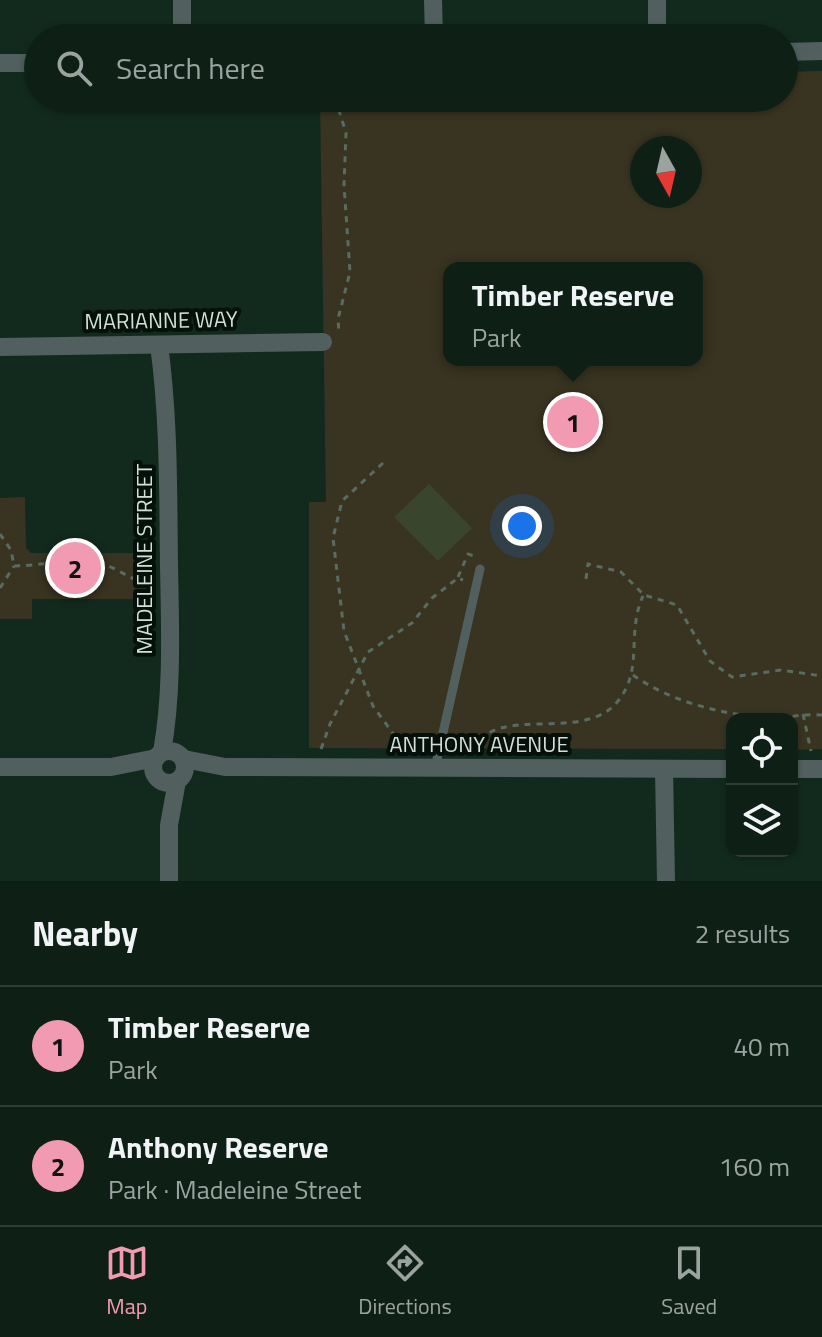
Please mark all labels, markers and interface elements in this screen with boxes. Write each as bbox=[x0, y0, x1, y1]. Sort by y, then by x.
search box bbox=[24, 24, 798, 112]
text: Search here bbox=[116, 45, 265, 91]
icon: search bbox=[52, 46, 96, 90]
north arrow bbox=[630, 136, 702, 208]
popup bbox=[443, 262, 703, 366]
text: Timber Reserve bbox=[472, 272, 674, 318]
street label: MARIANNE WAY bbox=[84, 302, 238, 338]
text: Park bbox=[472, 318, 522, 357]
pin: 1 bbox=[547, 392, 599, 452]
street label: MADELEINE STREET bbox=[127, 463, 161, 654]
your location bbox=[502, 506, 542, 546]
pin: 2 bbox=[49, 538, 101, 598]
map controls bbox=[726, 713, 798, 857]
button: locate bbox=[726, 713, 798, 785]
street label: ANTHONY AVENUE bbox=[389, 727, 569, 761]
button: layers bbox=[726, 785, 798, 857]
text: Nearby bbox=[32, 907, 138, 959]
text: 2 results bbox=[695, 914, 790, 953]
text: Timber Reserve bbox=[108, 1004, 310, 1050]
text: 1 bbox=[51, 1027, 65, 1066]
text: 40 m bbox=[733, 1027, 790, 1066]
text: Park bbox=[108, 1050, 158, 1089]
text: Anthony Reserve bbox=[108, 1124, 328, 1170]
text: 2 bbox=[51, 1147, 65, 1186]
text: 160 m bbox=[719, 1147, 790, 1186]
text: Park · Madeleine Street bbox=[108, 1170, 361, 1209]
tab: Map bbox=[105, 1241, 149, 1323]
tab: Directions bbox=[358, 1241, 452, 1323]
tab: Saved bbox=[661, 1241, 717, 1323]

